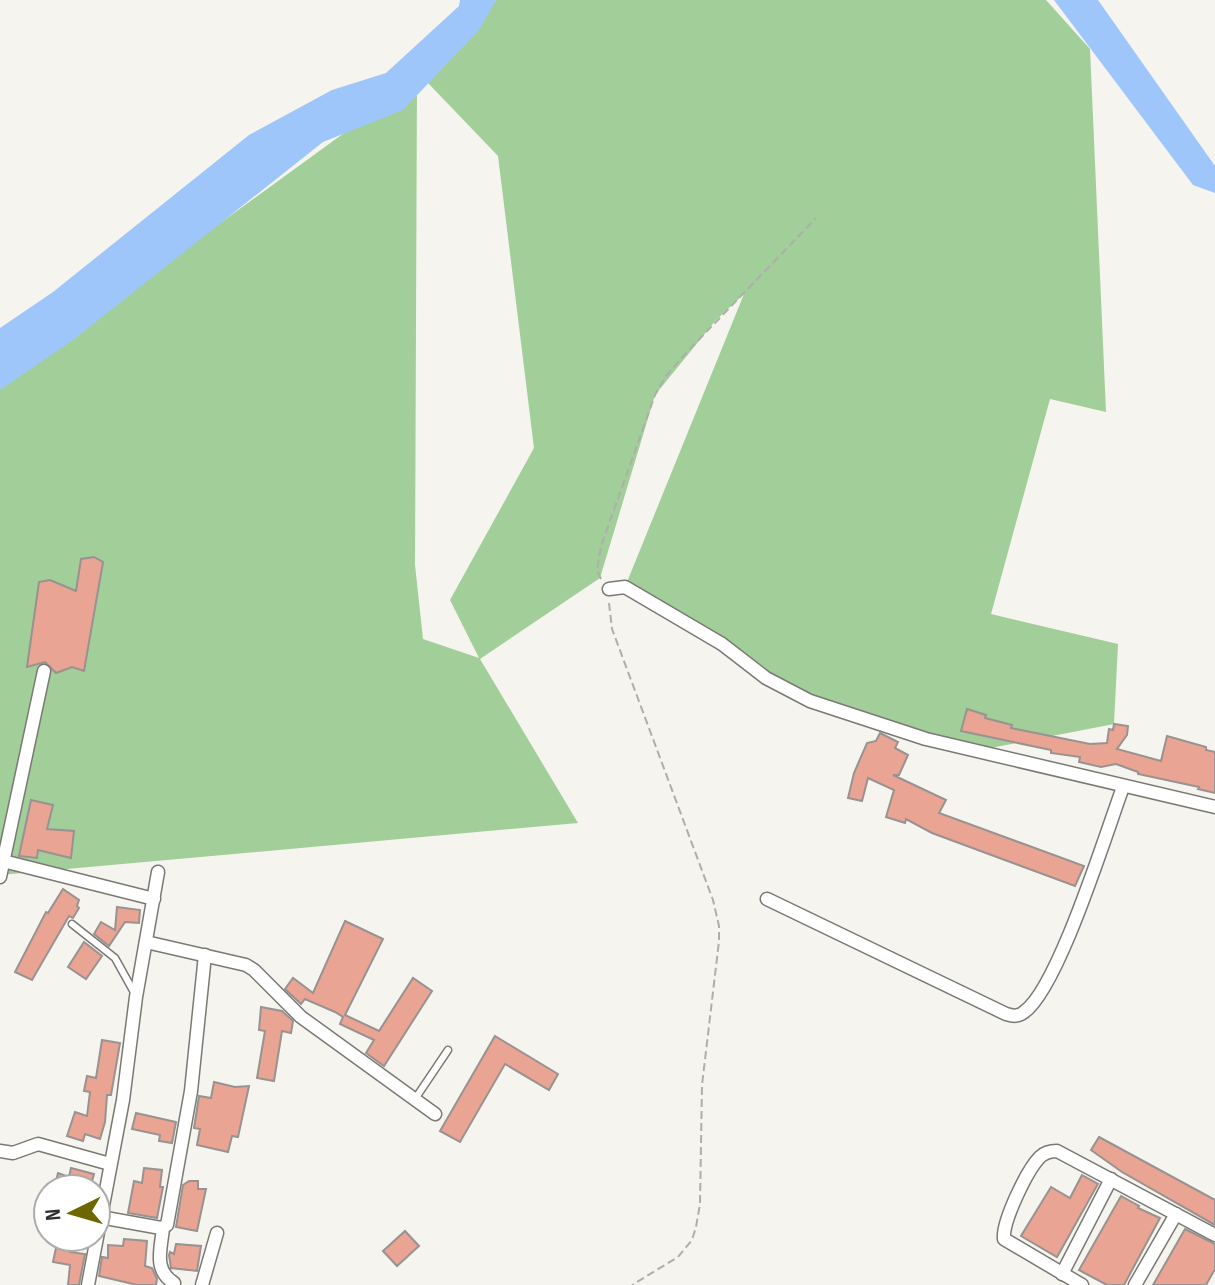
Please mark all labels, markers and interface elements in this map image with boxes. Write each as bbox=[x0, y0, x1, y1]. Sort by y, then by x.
north arrow bbox=[32, 1173, 112, 1253]
text: N bbox=[40, 1208, 68, 1222]

